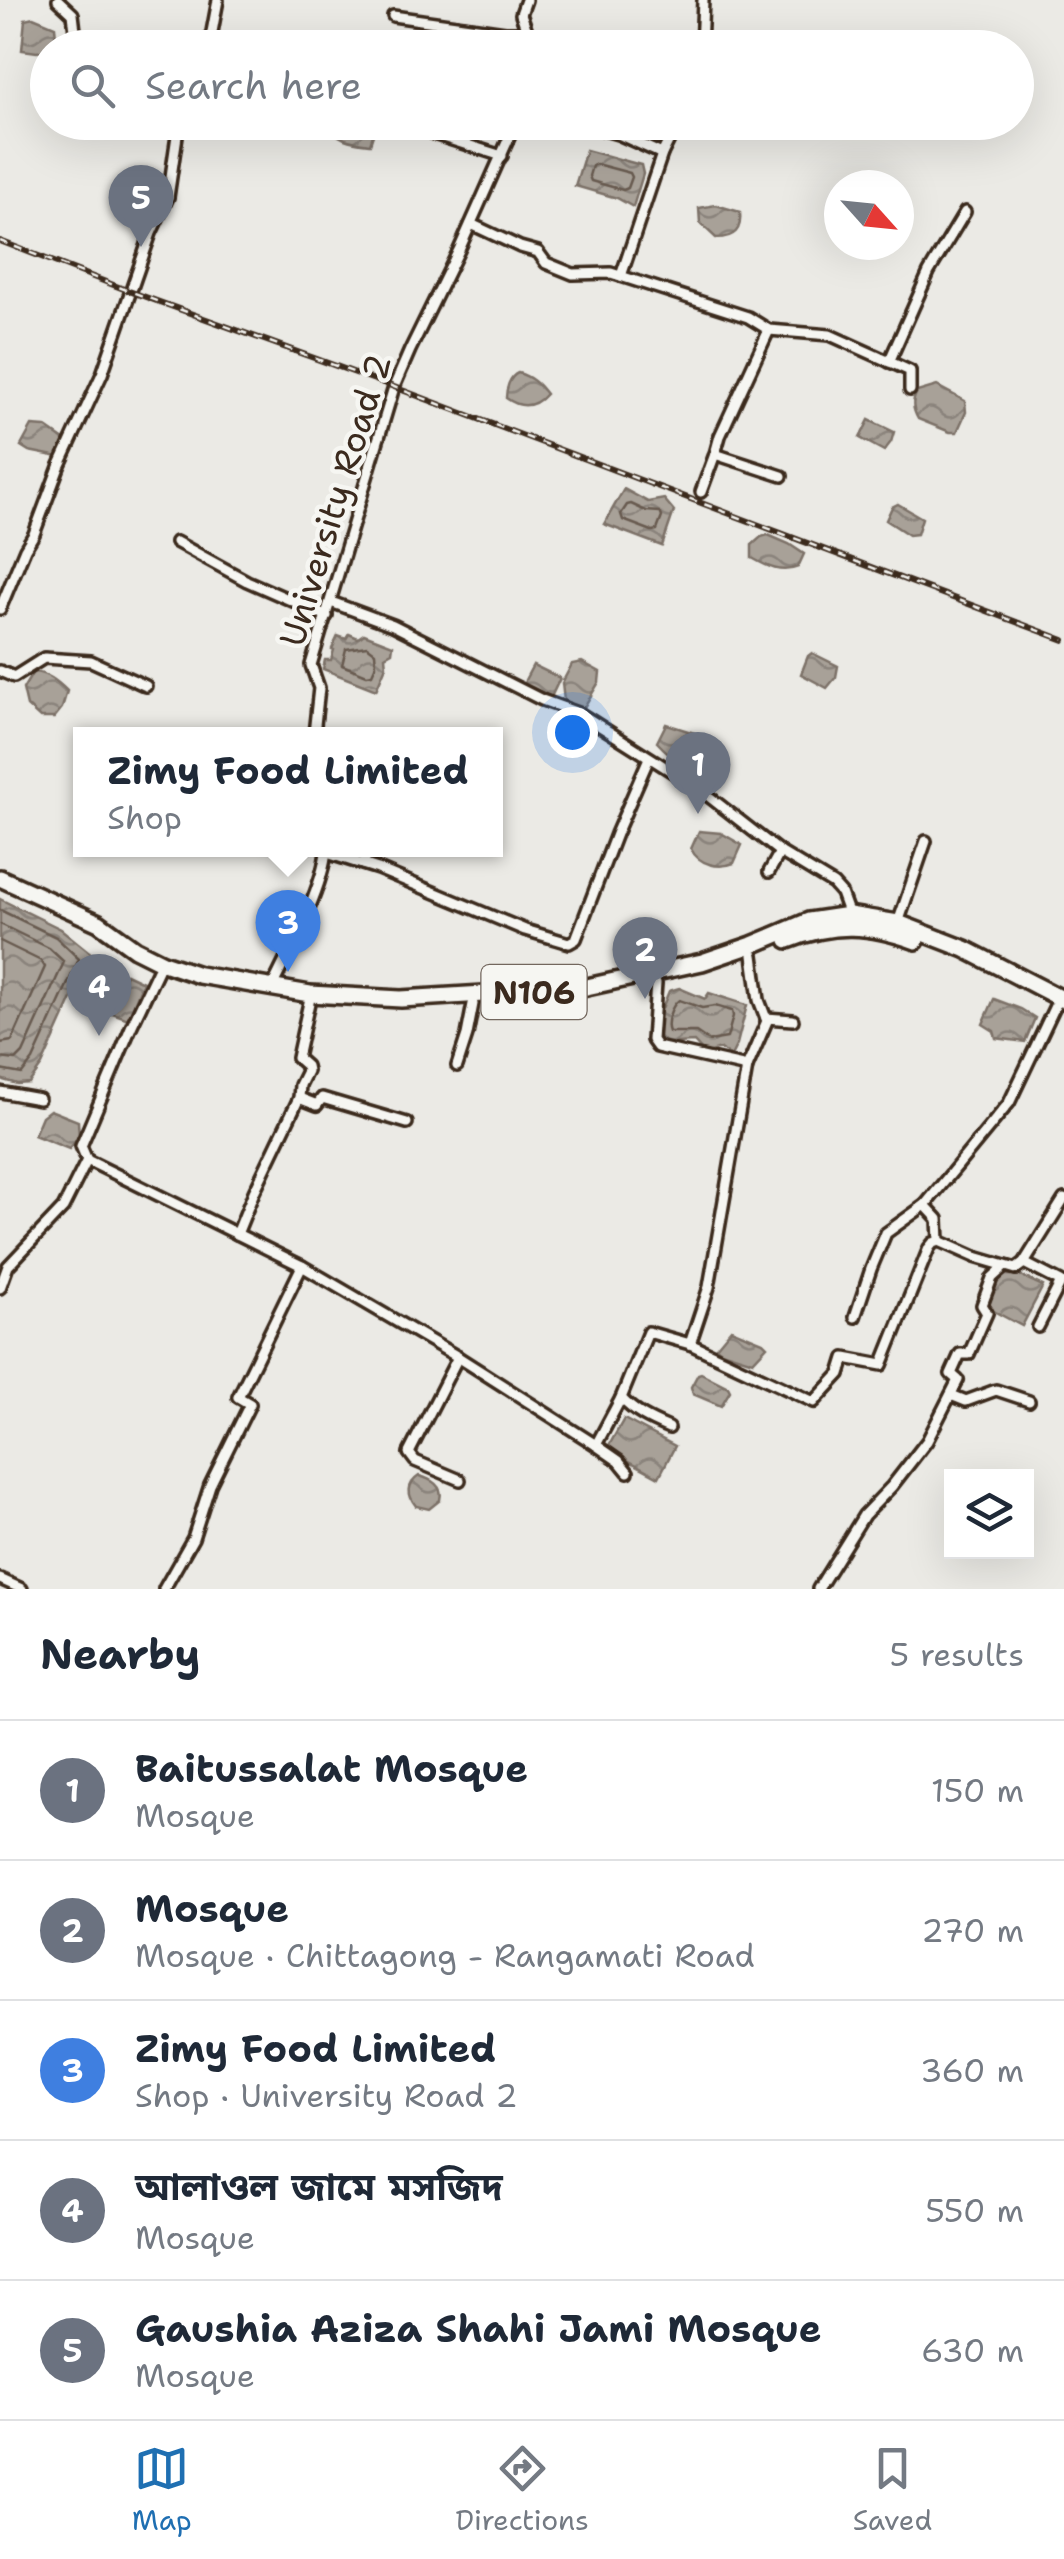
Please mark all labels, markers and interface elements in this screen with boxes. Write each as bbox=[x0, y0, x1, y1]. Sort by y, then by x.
search box bbox=[30, 30, 1034, 140]
icon: search bbox=[65, 58, 120, 113]
text: Search here bbox=[145, 60, 362, 111]
pin: 5 bbox=[108, 164, 174, 247]
north arrow bbox=[824, 170, 914, 260]
street label: University Road 2 bbox=[268, 348, 402, 652]
your location bbox=[547, 707, 598, 758]
popup bbox=[73, 727, 503, 857]
pin: 1 bbox=[666, 732, 730, 814]
text: Zimy Food Limited bbox=[107, 745, 469, 796]
text: Shop bbox=[107, 796, 182, 839]
pin: 3 bbox=[256, 890, 320, 972]
pin: 2 bbox=[612, 916, 678, 999]
pin: 4 bbox=[66, 954, 132, 1036]
road number: N106 bbox=[482, 965, 586, 1019]
map controls bbox=[944, 1469, 1034, 1559]
button: layers bbox=[944, 1469, 1034, 1559]
text: Nearby bbox=[40, 1626, 200, 1682]
text: 5 results bbox=[889, 1633, 1024, 1676]
text: Baitussalat Mosque bbox=[135, 1743, 528, 1794]
text: 1 bbox=[65, 1769, 80, 1812]
text: 150 m bbox=[931, 1769, 1024, 1812]
text: Mosque bbox=[135, 1794, 255, 1837]
text: Mosque bbox=[135, 1883, 289, 1934]
text: 2 bbox=[61, 1909, 84, 1952]
text: 270 m bbox=[921, 1909, 1024, 1952]
text: Mosque · Chittagong - Rangamati Road bbox=[135, 1934, 755, 1977]
text: Zimy Food Limited bbox=[135, 2023, 496, 2074]
text: 3 bbox=[61, 2049, 84, 2092]
text: 360 m bbox=[920, 2049, 1024, 2092]
text: Shop · University Road 2 bbox=[135, 2074, 518, 2117]
text: আলাওল জামে মসজিদ bbox=[135, 2161, 503, 2212]
text: 4 bbox=[61, 2189, 84, 2232]
text: 550 m bbox=[925, 2189, 1024, 2232]
text: Mosque bbox=[135, 2216, 255, 2259]
text: Gaushia Aziza Shahi Jami Mosque bbox=[135, 2303, 822, 2354]
text: 5 bbox=[62, 2329, 83, 2372]
text: 630 m bbox=[921, 2329, 1024, 2372]
text: Mosque bbox=[135, 2354, 255, 2397]
tab: Map bbox=[132, 2441, 192, 2539]
tab: Directions bbox=[455, 2441, 589, 2539]
tab: Saved bbox=[853, 2441, 932, 2539]

